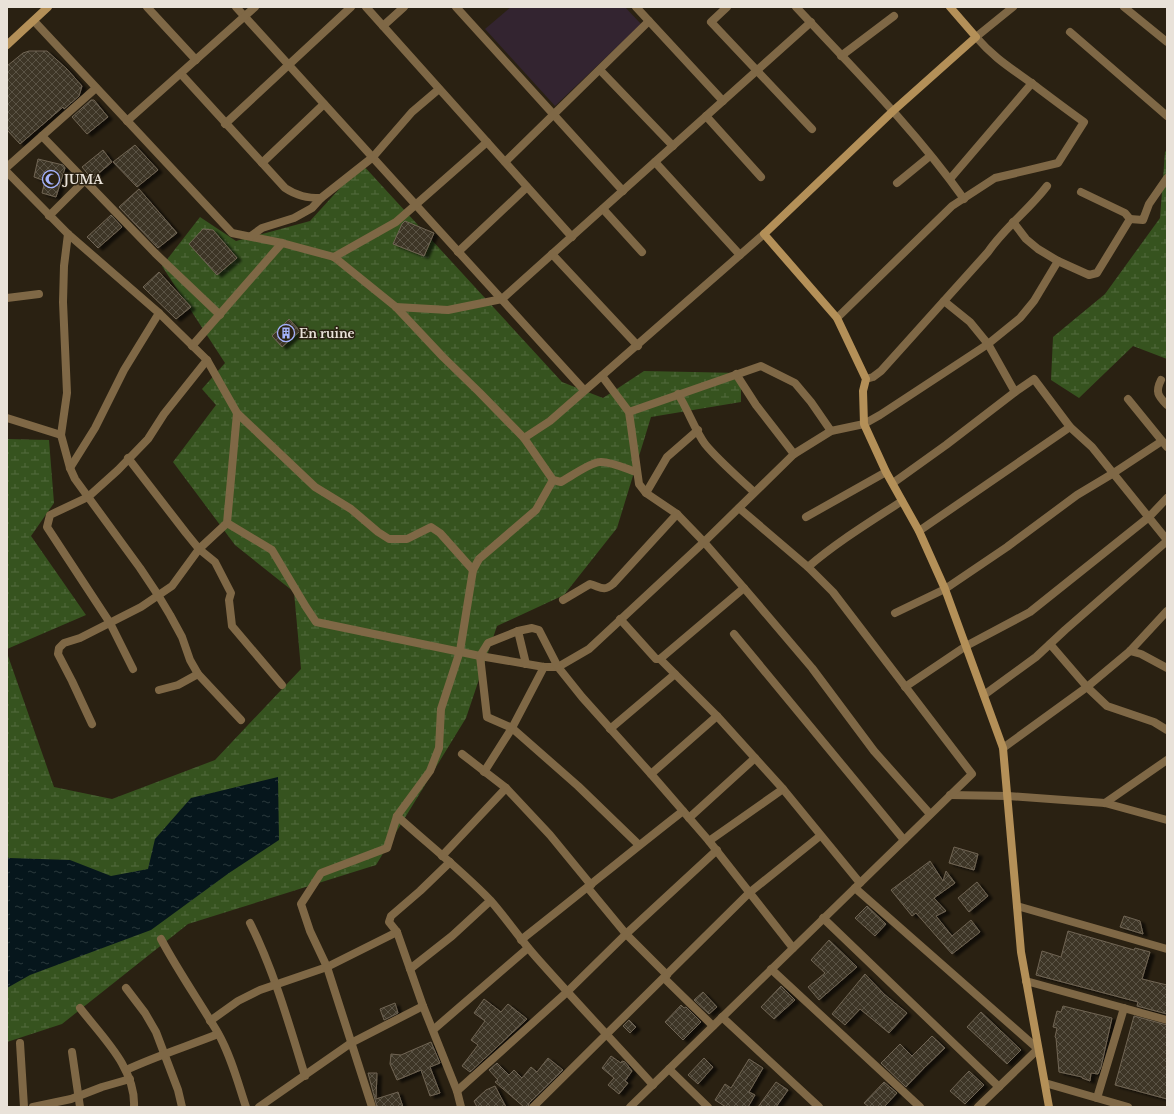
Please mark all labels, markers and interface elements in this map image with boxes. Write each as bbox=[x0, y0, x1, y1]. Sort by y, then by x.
mosque icon: JUMA bbox=[41, 169, 61, 189]
place label: JUMA bbox=[61, 172, 104, 187]
building icon: En ruine bbox=[276, 323, 296, 343]
place label: En ruine bbox=[299, 326, 355, 341]

